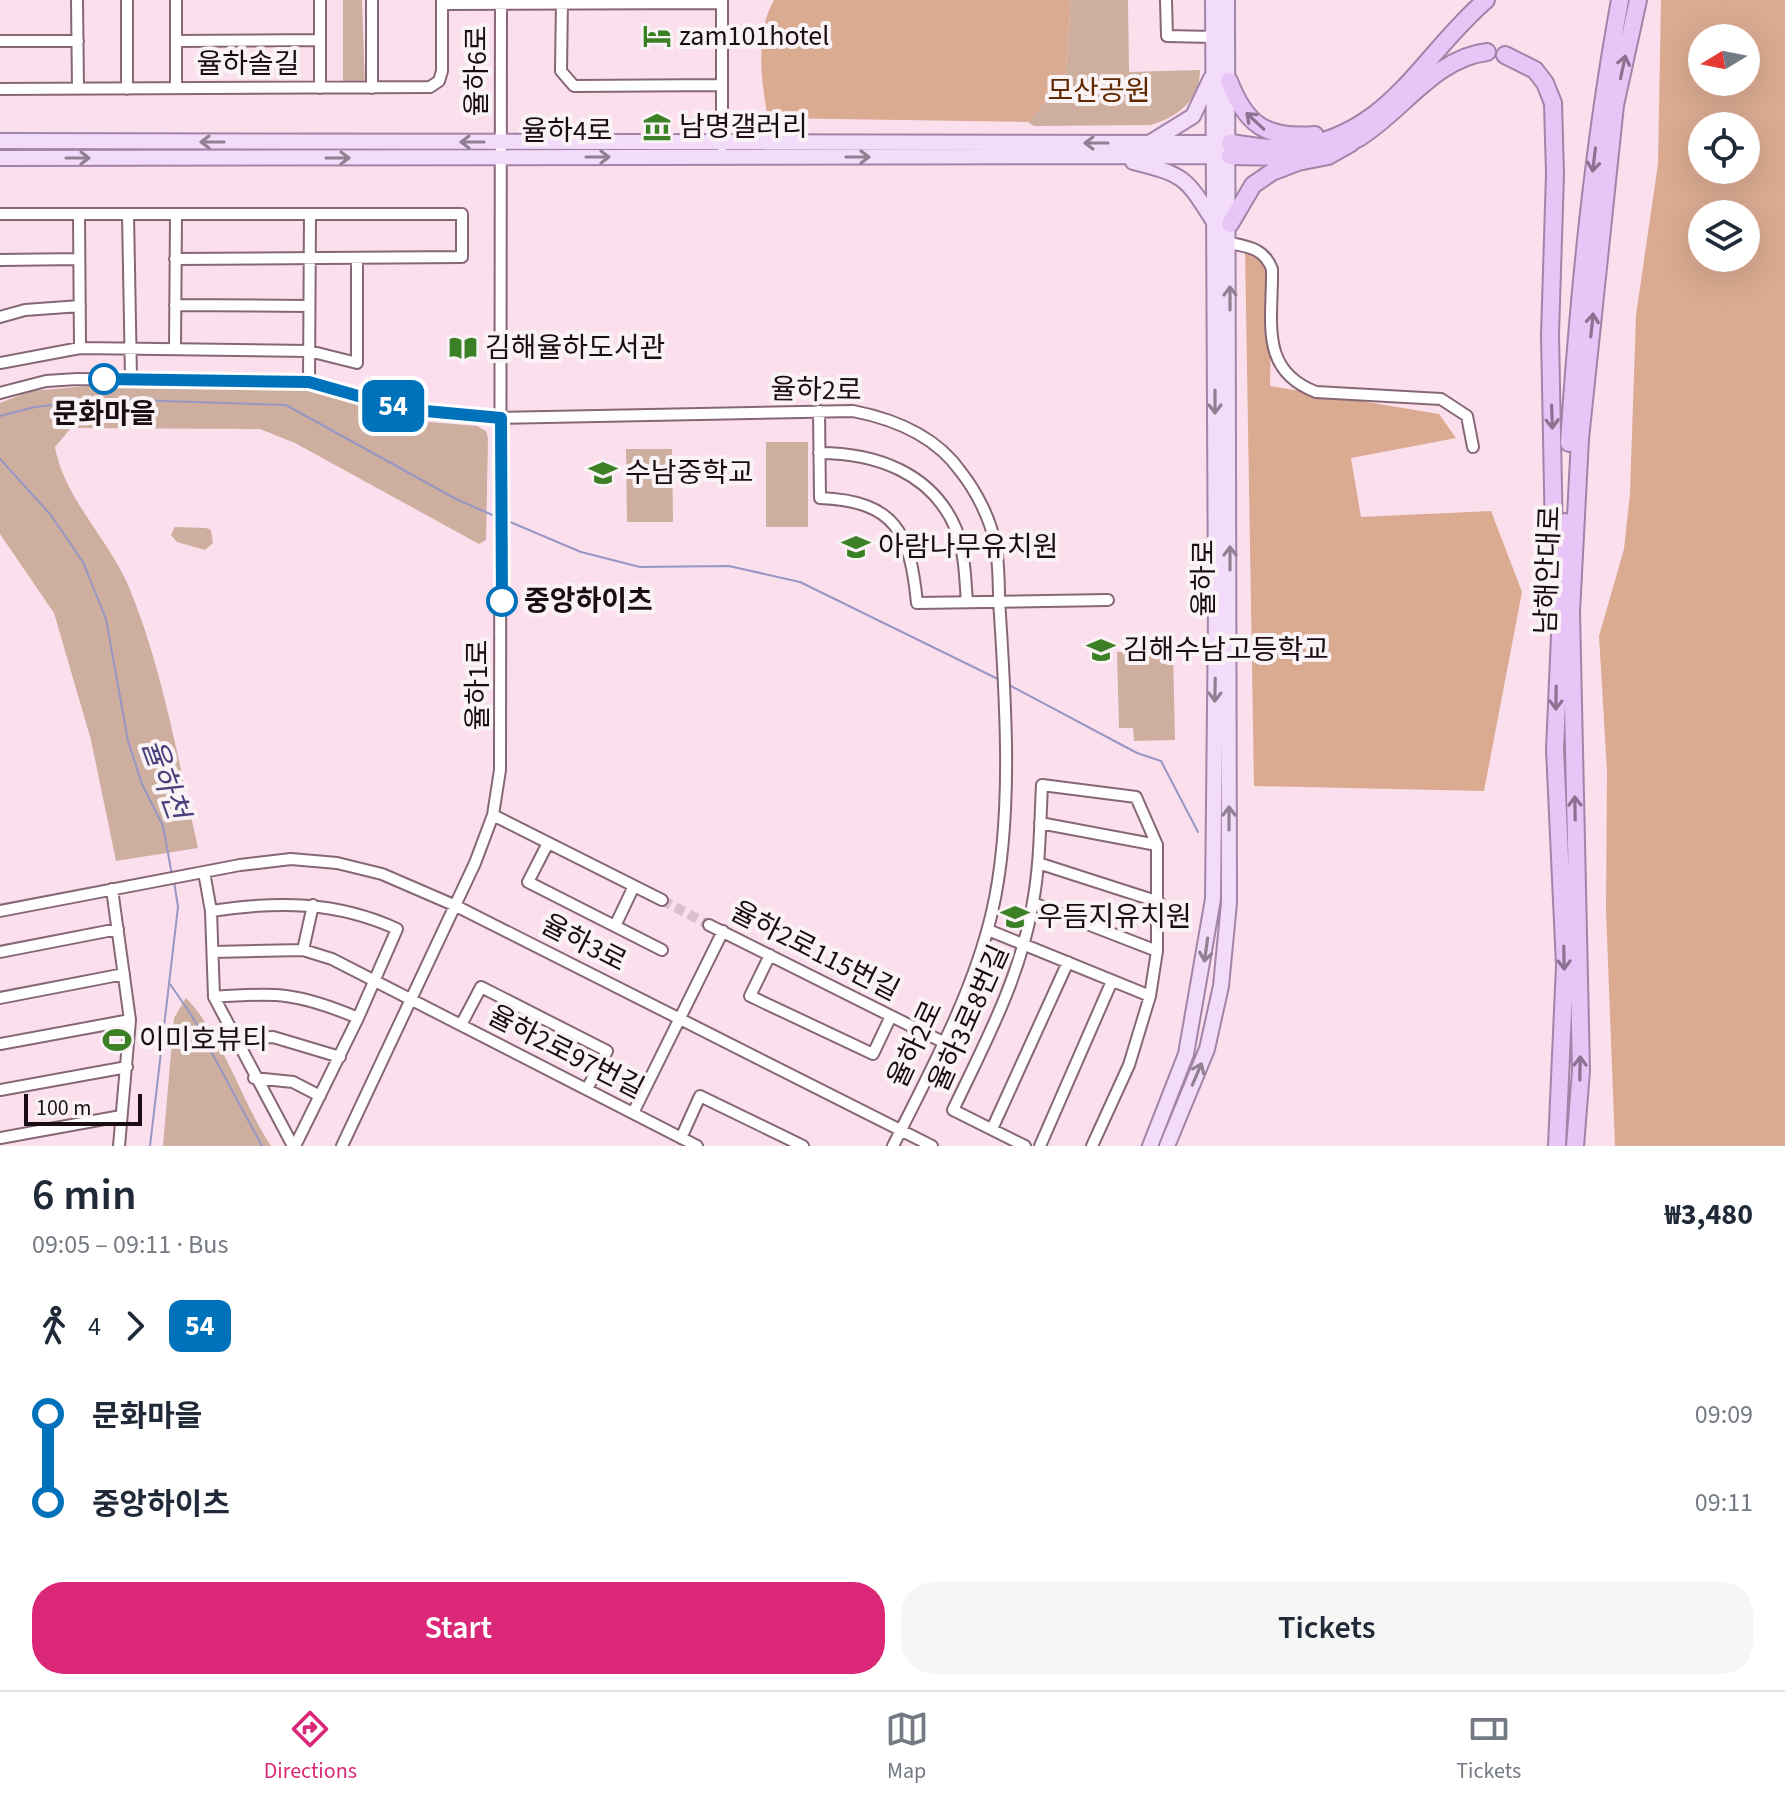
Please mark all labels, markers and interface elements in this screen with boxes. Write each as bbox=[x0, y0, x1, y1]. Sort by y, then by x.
place label: zam101hotel bbox=[679, 16, 829, 56]
hotel icon: zam101hotel bbox=[642, 21, 672, 51]
north arrow bbox=[1688, 24, 1760, 96]
map controls bbox=[1688, 24, 1760, 272]
street label: 율하6로 bbox=[457, 25, 497, 117]
street label: 율하솔길 bbox=[196, 44, 300, 84]
one-way arrow bbox=[1616, 55, 1631, 81]
park label: 모산공원 bbox=[1047, 71, 1151, 111]
place label: 남명갤러리 bbox=[679, 107, 808, 147]
street label: 율하4로 bbox=[521, 111, 613, 151]
museum icon: 남명갤러리 bbox=[642, 112, 672, 142]
one-way arrow bbox=[1245, 112, 1265, 131]
button: locate bbox=[1688, 112, 1760, 184]
one-way arrow bbox=[199, 134, 226, 150]
one-way arrow bbox=[459, 134, 486, 150]
one-way arrow bbox=[1083, 135, 1110, 151]
one-way arrow bbox=[1587, 146, 1602, 173]
one-way arrow bbox=[584, 149, 611, 165]
one-way arrow bbox=[844, 149, 871, 165]
one-way arrow bbox=[64, 150, 91, 166]
one-way arrow bbox=[324, 150, 351, 166]
button: layers bbox=[1688, 200, 1760, 272]
one-way arrow bbox=[1222, 285, 1238, 312]
one-way arrow bbox=[1584, 312, 1599, 339]
place label: 김해율하도서관 bbox=[485, 328, 665, 368]
library icon: 김해율하도서관 bbox=[448, 333, 478, 363]
marker: 문화마을 bbox=[89, 364, 119, 394]
street label: 율하2로 bbox=[770, 369, 862, 411]
line badge: 54 bbox=[357, 380, 429, 432]
text: 54 bbox=[378, 386, 408, 426]
one-way arrow bbox=[1207, 388, 1223, 415]
place label: 문화마을 bbox=[52, 394, 156, 434]
one-way arrow bbox=[1544, 403, 1560, 430]
place label: 수남중학교 bbox=[625, 453, 754, 493]
school or university icon: 수남중학교 bbox=[588, 458, 618, 488]
street label: 남해안대로 bbox=[1526, 505, 1570, 635]
place label: 아람나무유치원 bbox=[878, 527, 1058, 567]
school or university icon: 아람나무유치원 bbox=[841, 532, 871, 562]
street label: 율하로 bbox=[1184, 539, 1224, 617]
one-way arrow bbox=[1223, 545, 1238, 572]
place label: 중앙하이츠 bbox=[524, 581, 653, 621]
marker: 중앙하이츠 bbox=[487, 586, 517, 616]
place label: 김해수남고등학교 bbox=[1123, 630, 1329, 670]
school or university icon: 김해수남고등학교 bbox=[1086, 635, 1116, 665]
street label: 율하1로 bbox=[458, 639, 498, 731]
one-way arrow bbox=[1207, 676, 1223, 703]
one-way arrow bbox=[1548, 684, 1563, 711]
water label: 율하천 bbox=[131, 733, 201, 828]
one-way arrow bbox=[1568, 795, 1583, 822]
one-way arrow bbox=[1221, 805, 1237, 832]
street label: 율하2로115번길 bbox=[724, 891, 906, 1011]
place label: 우듬지유치원 bbox=[1037, 897, 1192, 937]
school or university icon: 우듬지유치원 bbox=[1000, 902, 1030, 932]
street label: 율하3로 bbox=[534, 904, 634, 982]
one-way arrow bbox=[1197, 936, 1212, 962]
street label: 율하3로8번길 bbox=[919, 938, 1019, 1098]
one-way arrow bbox=[1557, 944, 1572, 971]
street label: 율하2로 bbox=[878, 994, 952, 1094]
street label: 율하2로97번길 bbox=[481, 995, 651, 1109]
place label: 이미호뷰티 bbox=[139, 1020, 268, 1060]
sports icon: 이미호뷰티 bbox=[102, 1025, 132, 1055]
one-way arrow bbox=[1572, 1055, 1588, 1082]
one-way arrow bbox=[1190, 1062, 1205, 1087]
scale bar bbox=[24, 1090, 142, 1126]
text: 100 m bbox=[36, 1092, 91, 1124]
text: 6 min bbox=[32, 1164, 137, 1227]
text: ₩3,480 bbox=[1665, 1193, 1753, 1236]
text: 09:05 – 09:11 · Bus bbox=[32, 1226, 228, 1263]
icon: walk bbox=[32, 1304, 76, 1348]
icon: forward bbox=[113, 1304, 157, 1348]
text: 54 bbox=[185, 1306, 215, 1346]
text: 4 bbox=[88, 1308, 101, 1345]
text: 문화마을 bbox=[92, 1395, 202, 1438]
text: 09:09 bbox=[1695, 1396, 1753, 1433]
text: 중앙하이츠 bbox=[92, 1483, 230, 1526]
text: 09:11 bbox=[1695, 1484, 1753, 1521]
button: Start bbox=[32, 1582, 885, 1674]
button: Tickets bbox=[901, 1582, 1753, 1674]
tab: Directions bbox=[264, 1707, 357, 1787]
tab: Map bbox=[885, 1707, 929, 1787]
tab: Tickets bbox=[1456, 1707, 1521, 1787]

